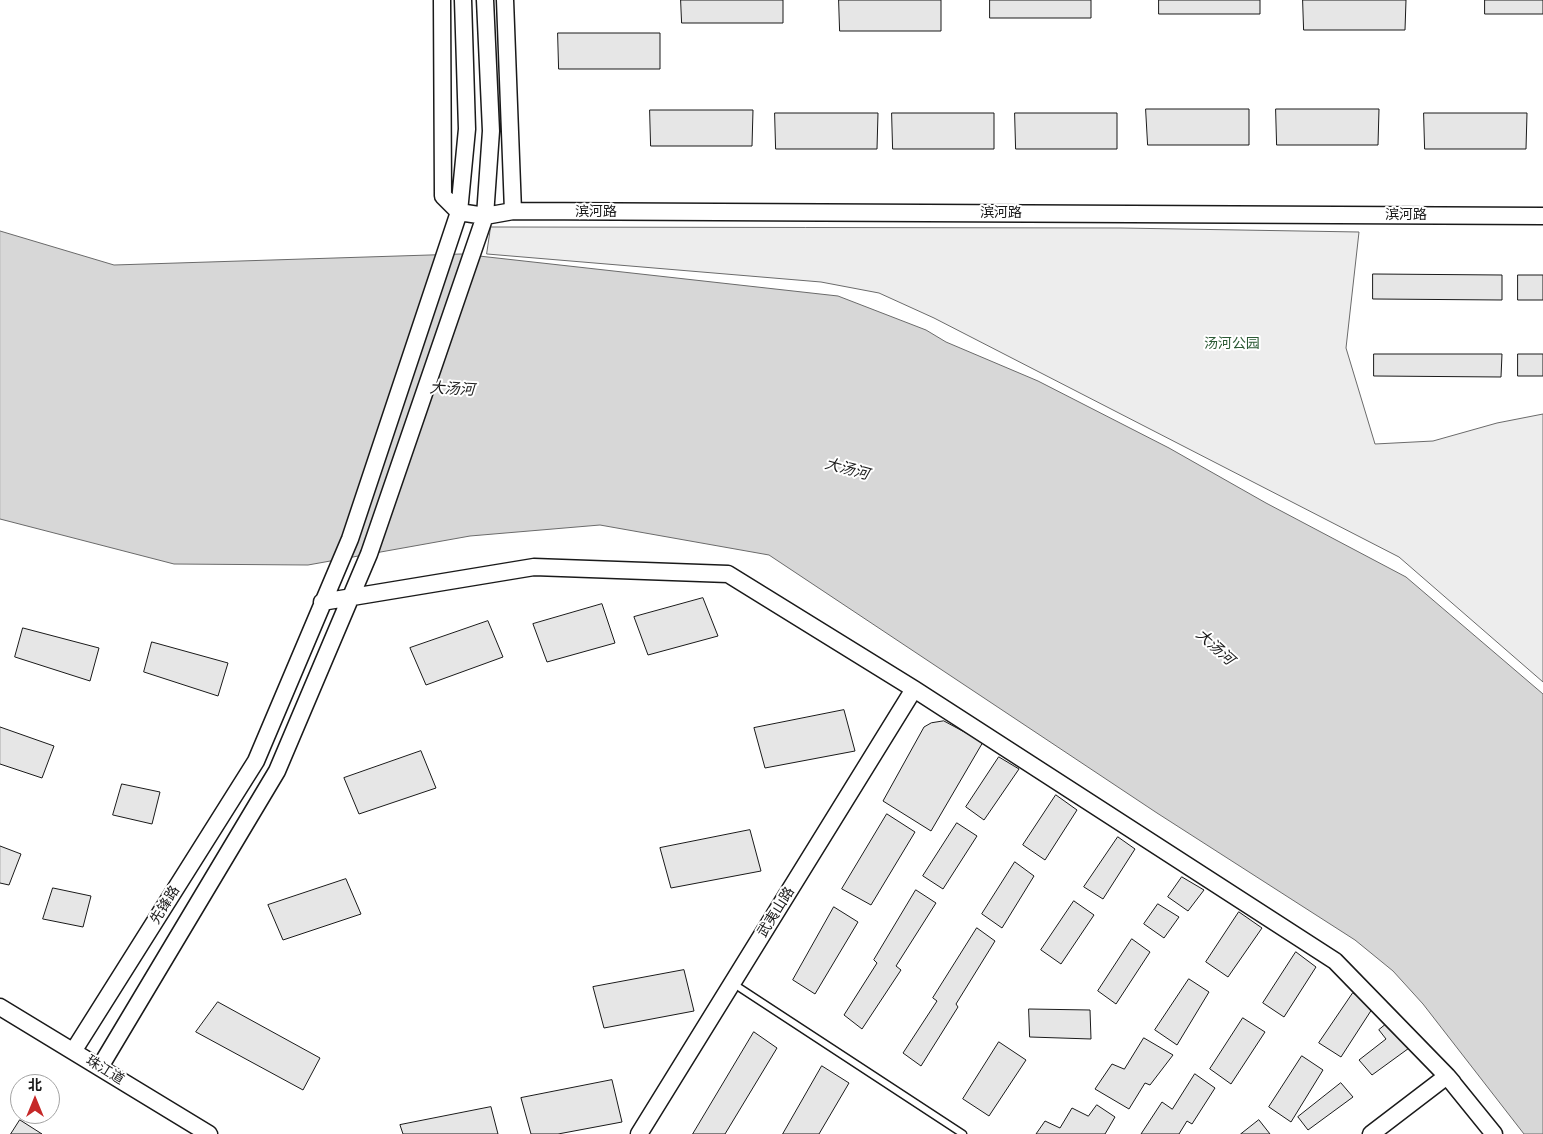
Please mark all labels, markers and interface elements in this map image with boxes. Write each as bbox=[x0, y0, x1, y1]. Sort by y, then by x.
street label: 滨河路 bbox=[575, 204, 617, 220]
street label: 滨河路 bbox=[980, 205, 1022, 221]
street label: 滨河路 bbox=[1385, 207, 1427, 223]
park label: 汤河公园 bbox=[1204, 336, 1260, 352]
water label: 大汤河 bbox=[429, 379, 475, 399]
water label: 大汤河 bbox=[823, 454, 871, 484]
water label: 大汤河 bbox=[1192, 625, 1238, 669]
street label: 先锋路 bbox=[147, 883, 183, 927]
street label: 武夷山路 bbox=[754, 884, 798, 940]
street label: 珠江道 bbox=[83, 1052, 127, 1088]
north arrow bbox=[10, 1074, 60, 1124]
text: 北 bbox=[28, 1077, 42, 1093]

